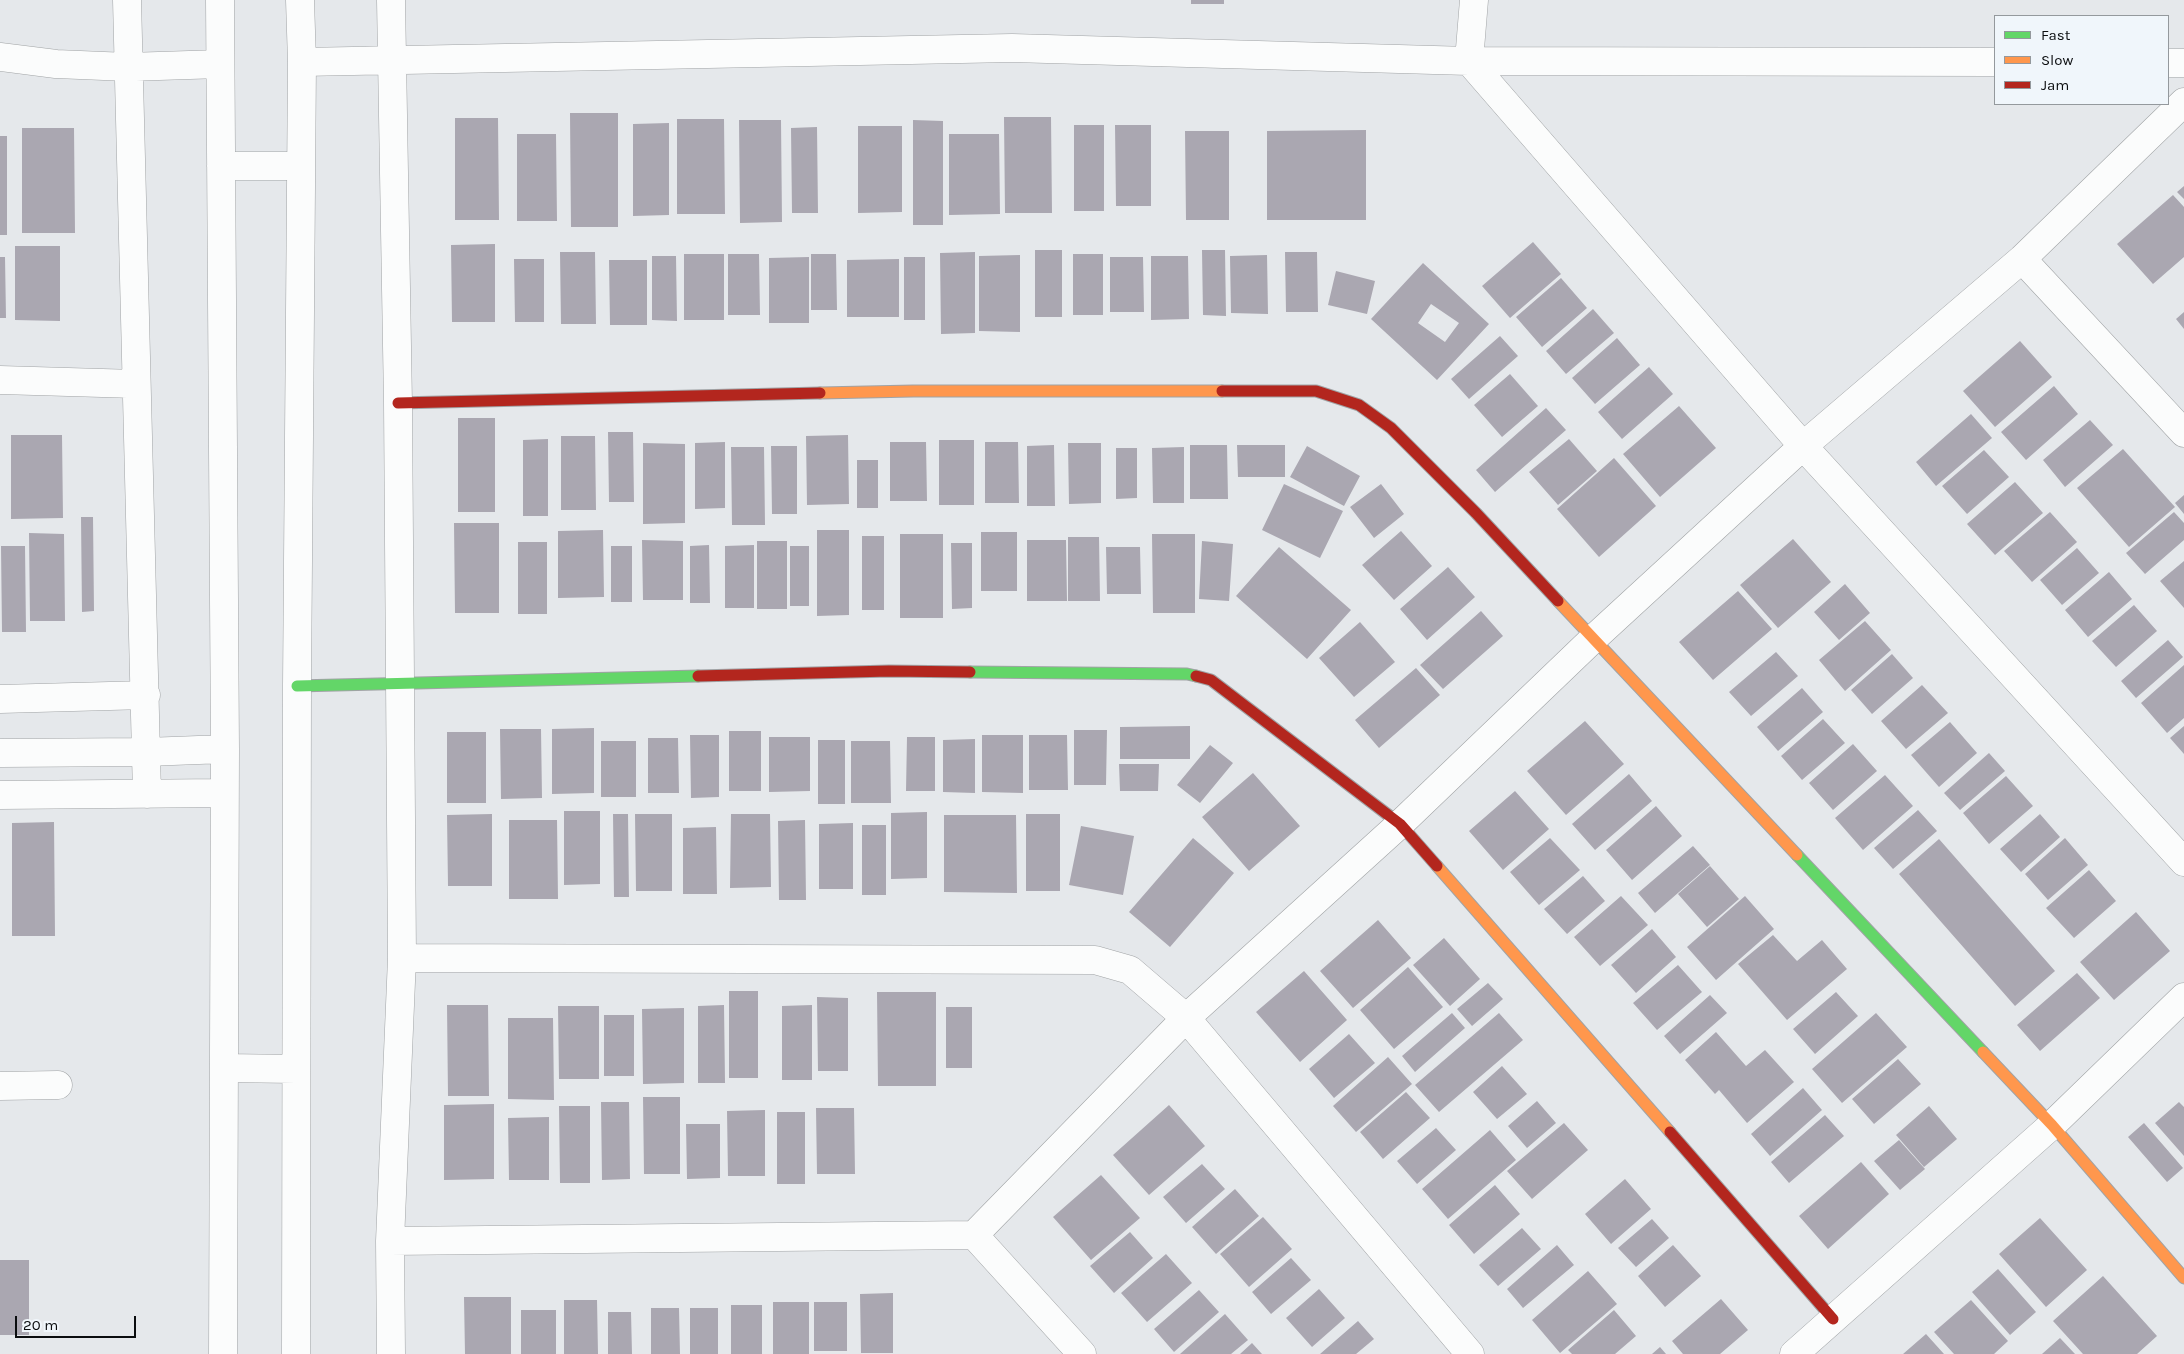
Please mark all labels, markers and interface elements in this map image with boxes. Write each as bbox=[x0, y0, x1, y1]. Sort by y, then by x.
legend bbox=[1994, 15, 2169, 105]
text: Fast bbox=[2041, 26, 2070, 44]
text: Slow bbox=[2041, 51, 2073, 69]
text: Jam bbox=[2041, 76, 2069, 94]
scale bar bbox=[18, 1306, 139, 1338]
text: 20 m bbox=[23, 1316, 58, 1334]

